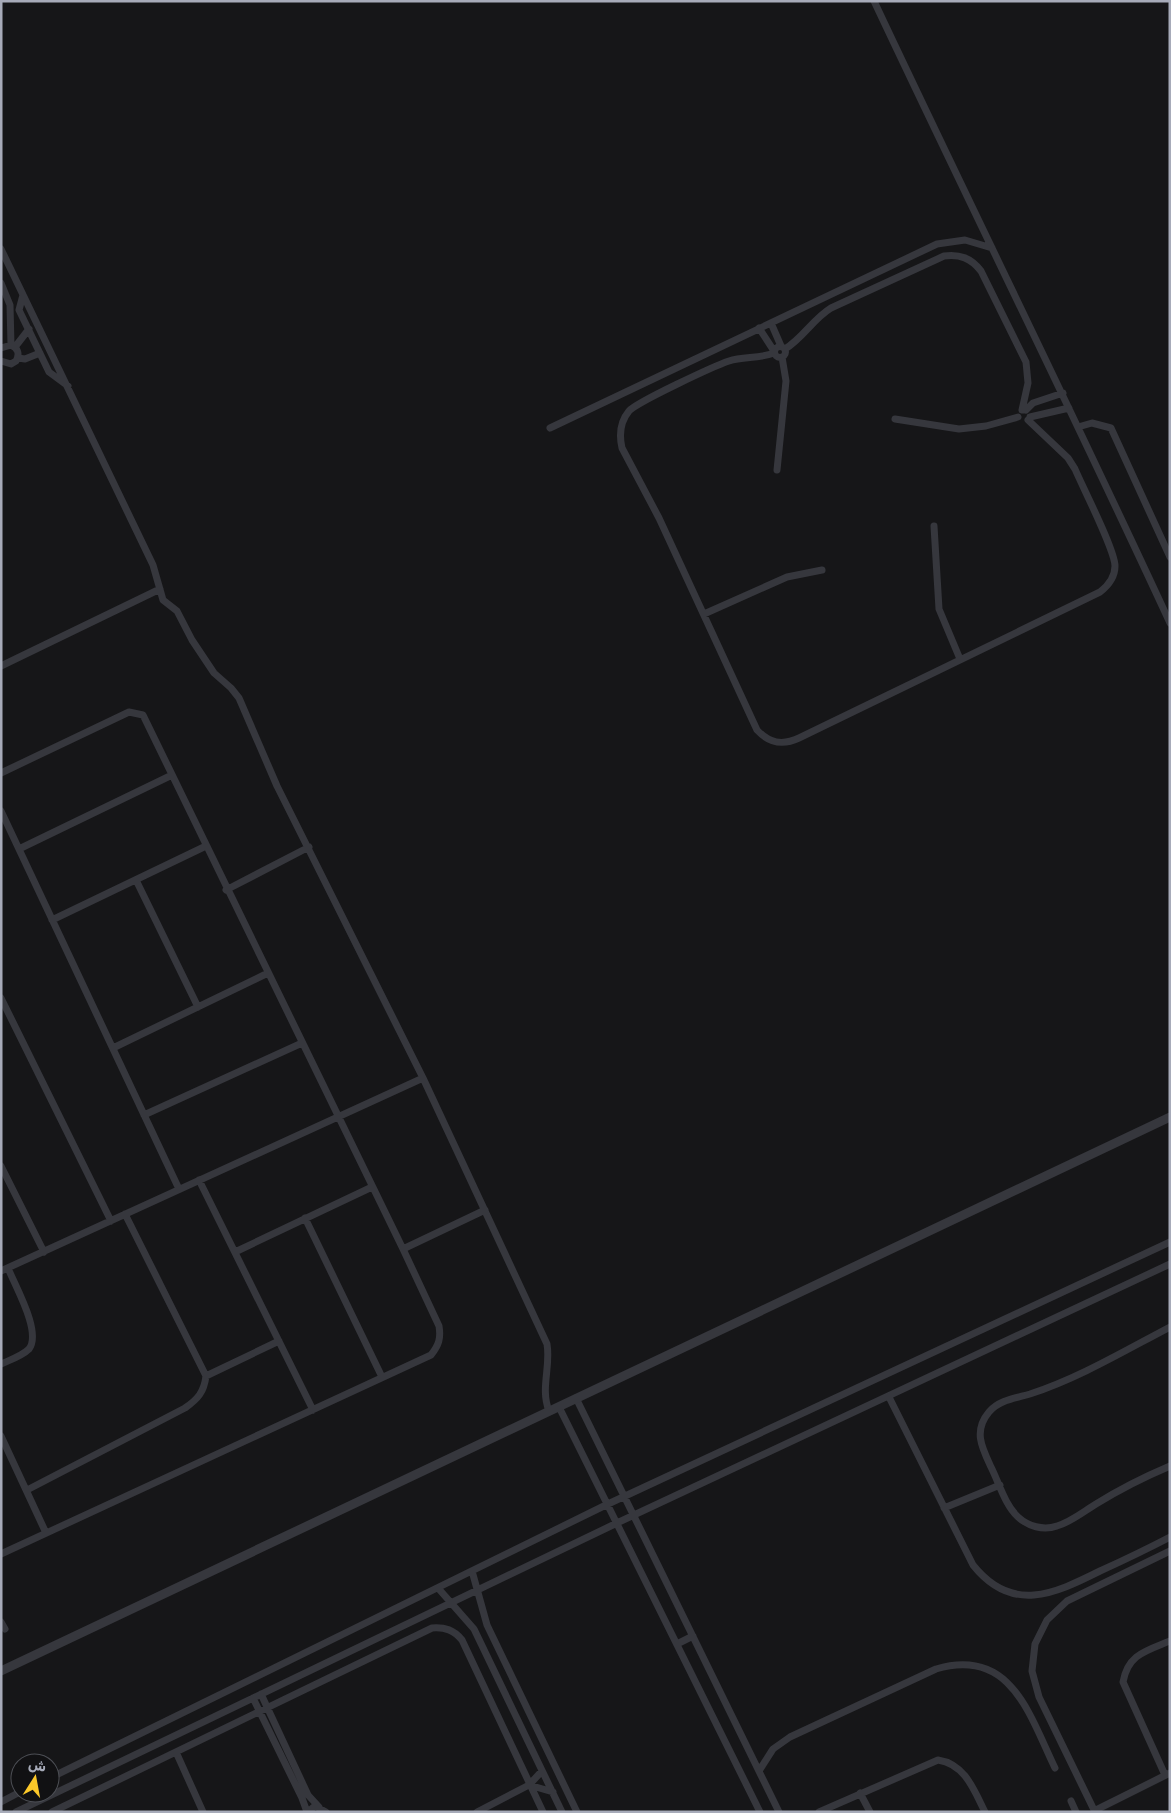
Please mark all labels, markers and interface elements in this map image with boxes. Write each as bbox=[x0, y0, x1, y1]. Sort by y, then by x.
north arrow bbox=[10, 1753, 60, 1803]
text: ش bbox=[27, 1756, 48, 1776]

